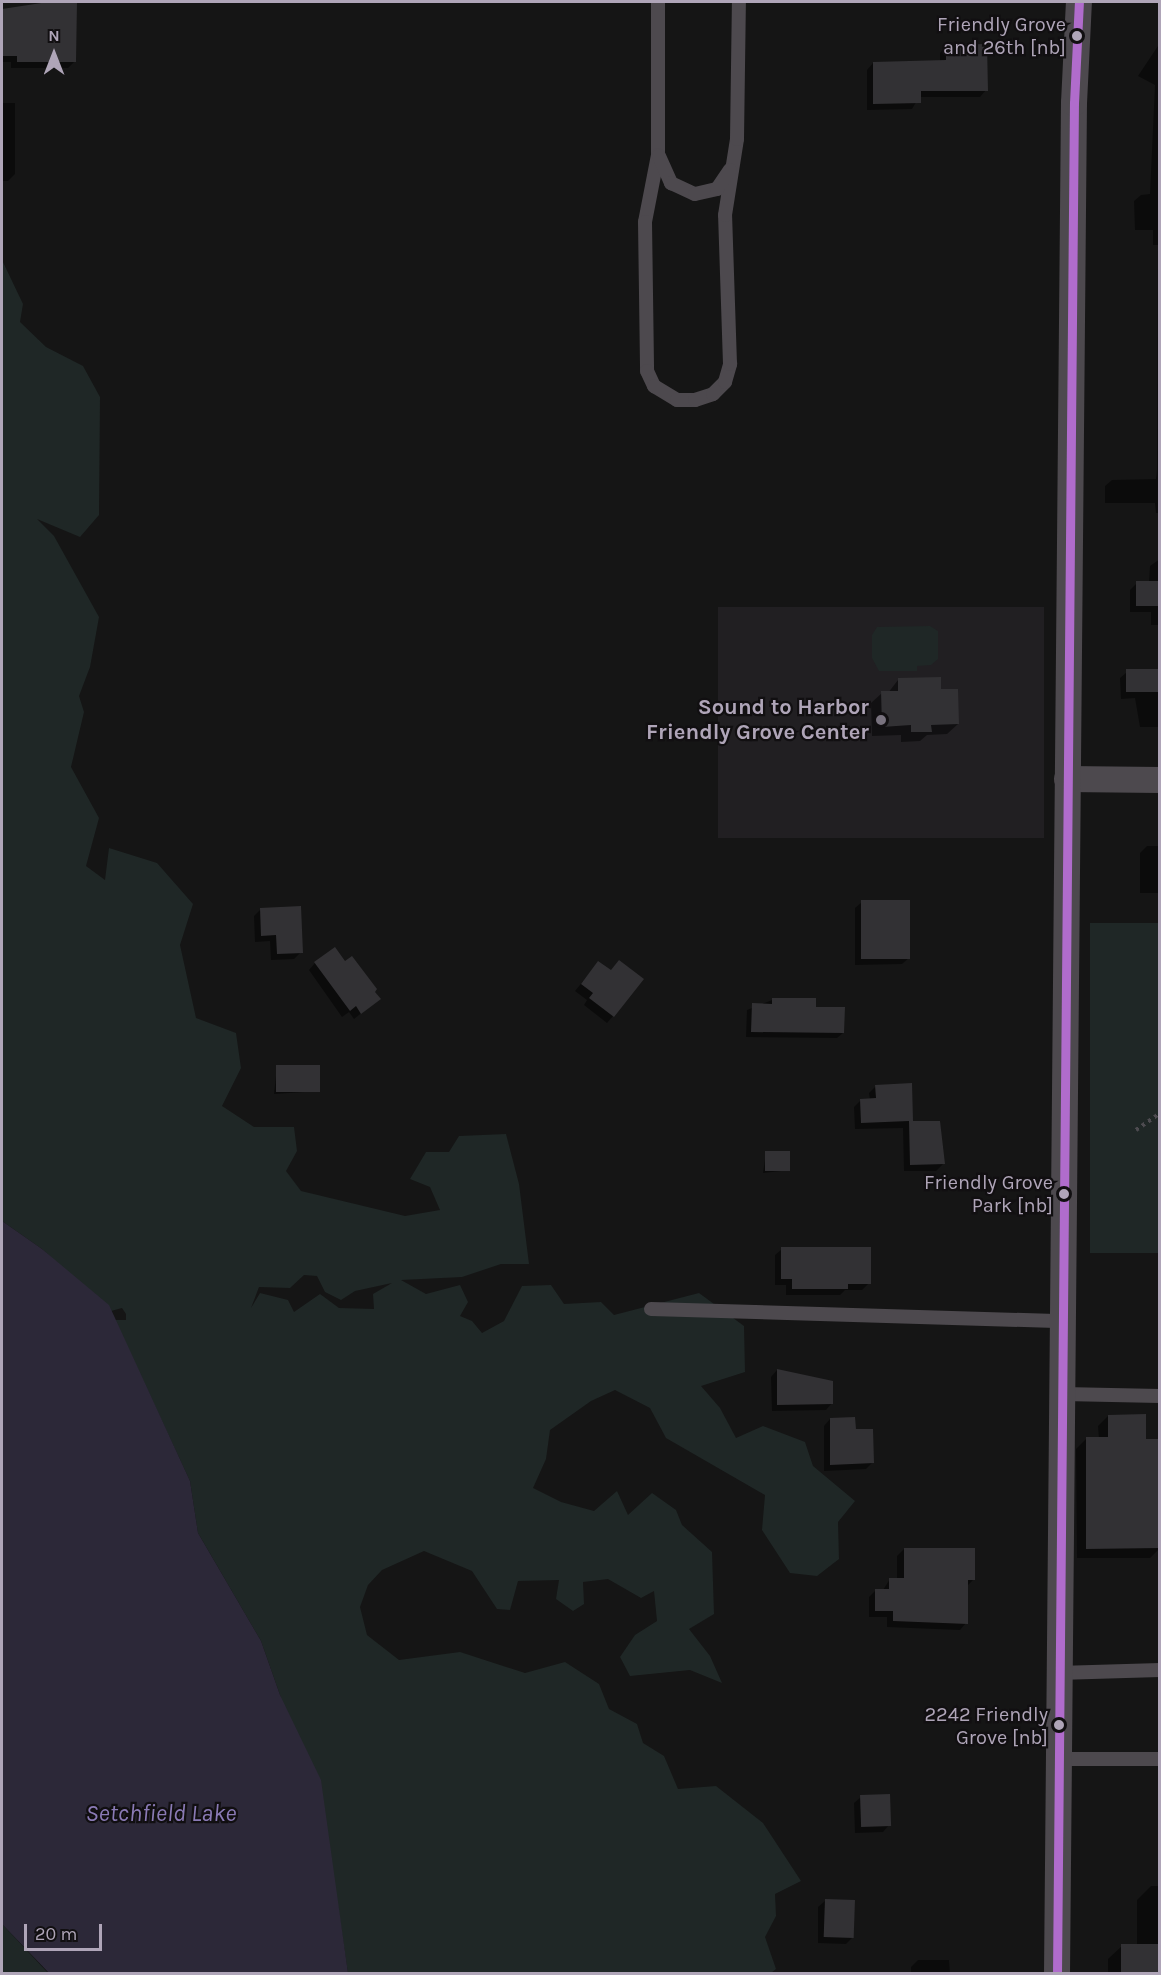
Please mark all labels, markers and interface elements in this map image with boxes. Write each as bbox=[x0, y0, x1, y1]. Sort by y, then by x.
place label: Friendly Grove and 26th [nb] bbox=[937, 13, 1066, 60]
north arrow bbox=[24, 24, 84, 84]
text: N bbox=[48, 26, 60, 45]
marker: Friendly Grove and 26th [nb] bbox=[1071, 30, 1083, 42]
place label: Sound to Harbor Friendly Grove Center bbox=[646, 694, 869, 746]
marker: Sound to Harbor Friendly Grove Center bbox=[874, 713, 888, 727]
place label: Friendly Grove Park [nb] bbox=[924, 1170, 1053, 1217]
marker: Friendly Grove Park [nb] bbox=[1058, 1188, 1070, 1200]
place label: 2242 Friendly Grove [nb] bbox=[925, 1702, 1048, 1749]
marker: 2242 Friendly Grove [nb] bbox=[1053, 1719, 1065, 1731]
water label: Setchfield Lake bbox=[86, 1800, 236, 1828]
scale bar bbox=[27, 1912, 105, 1950]
text: 20 m bbox=[35, 1923, 77, 1945]

